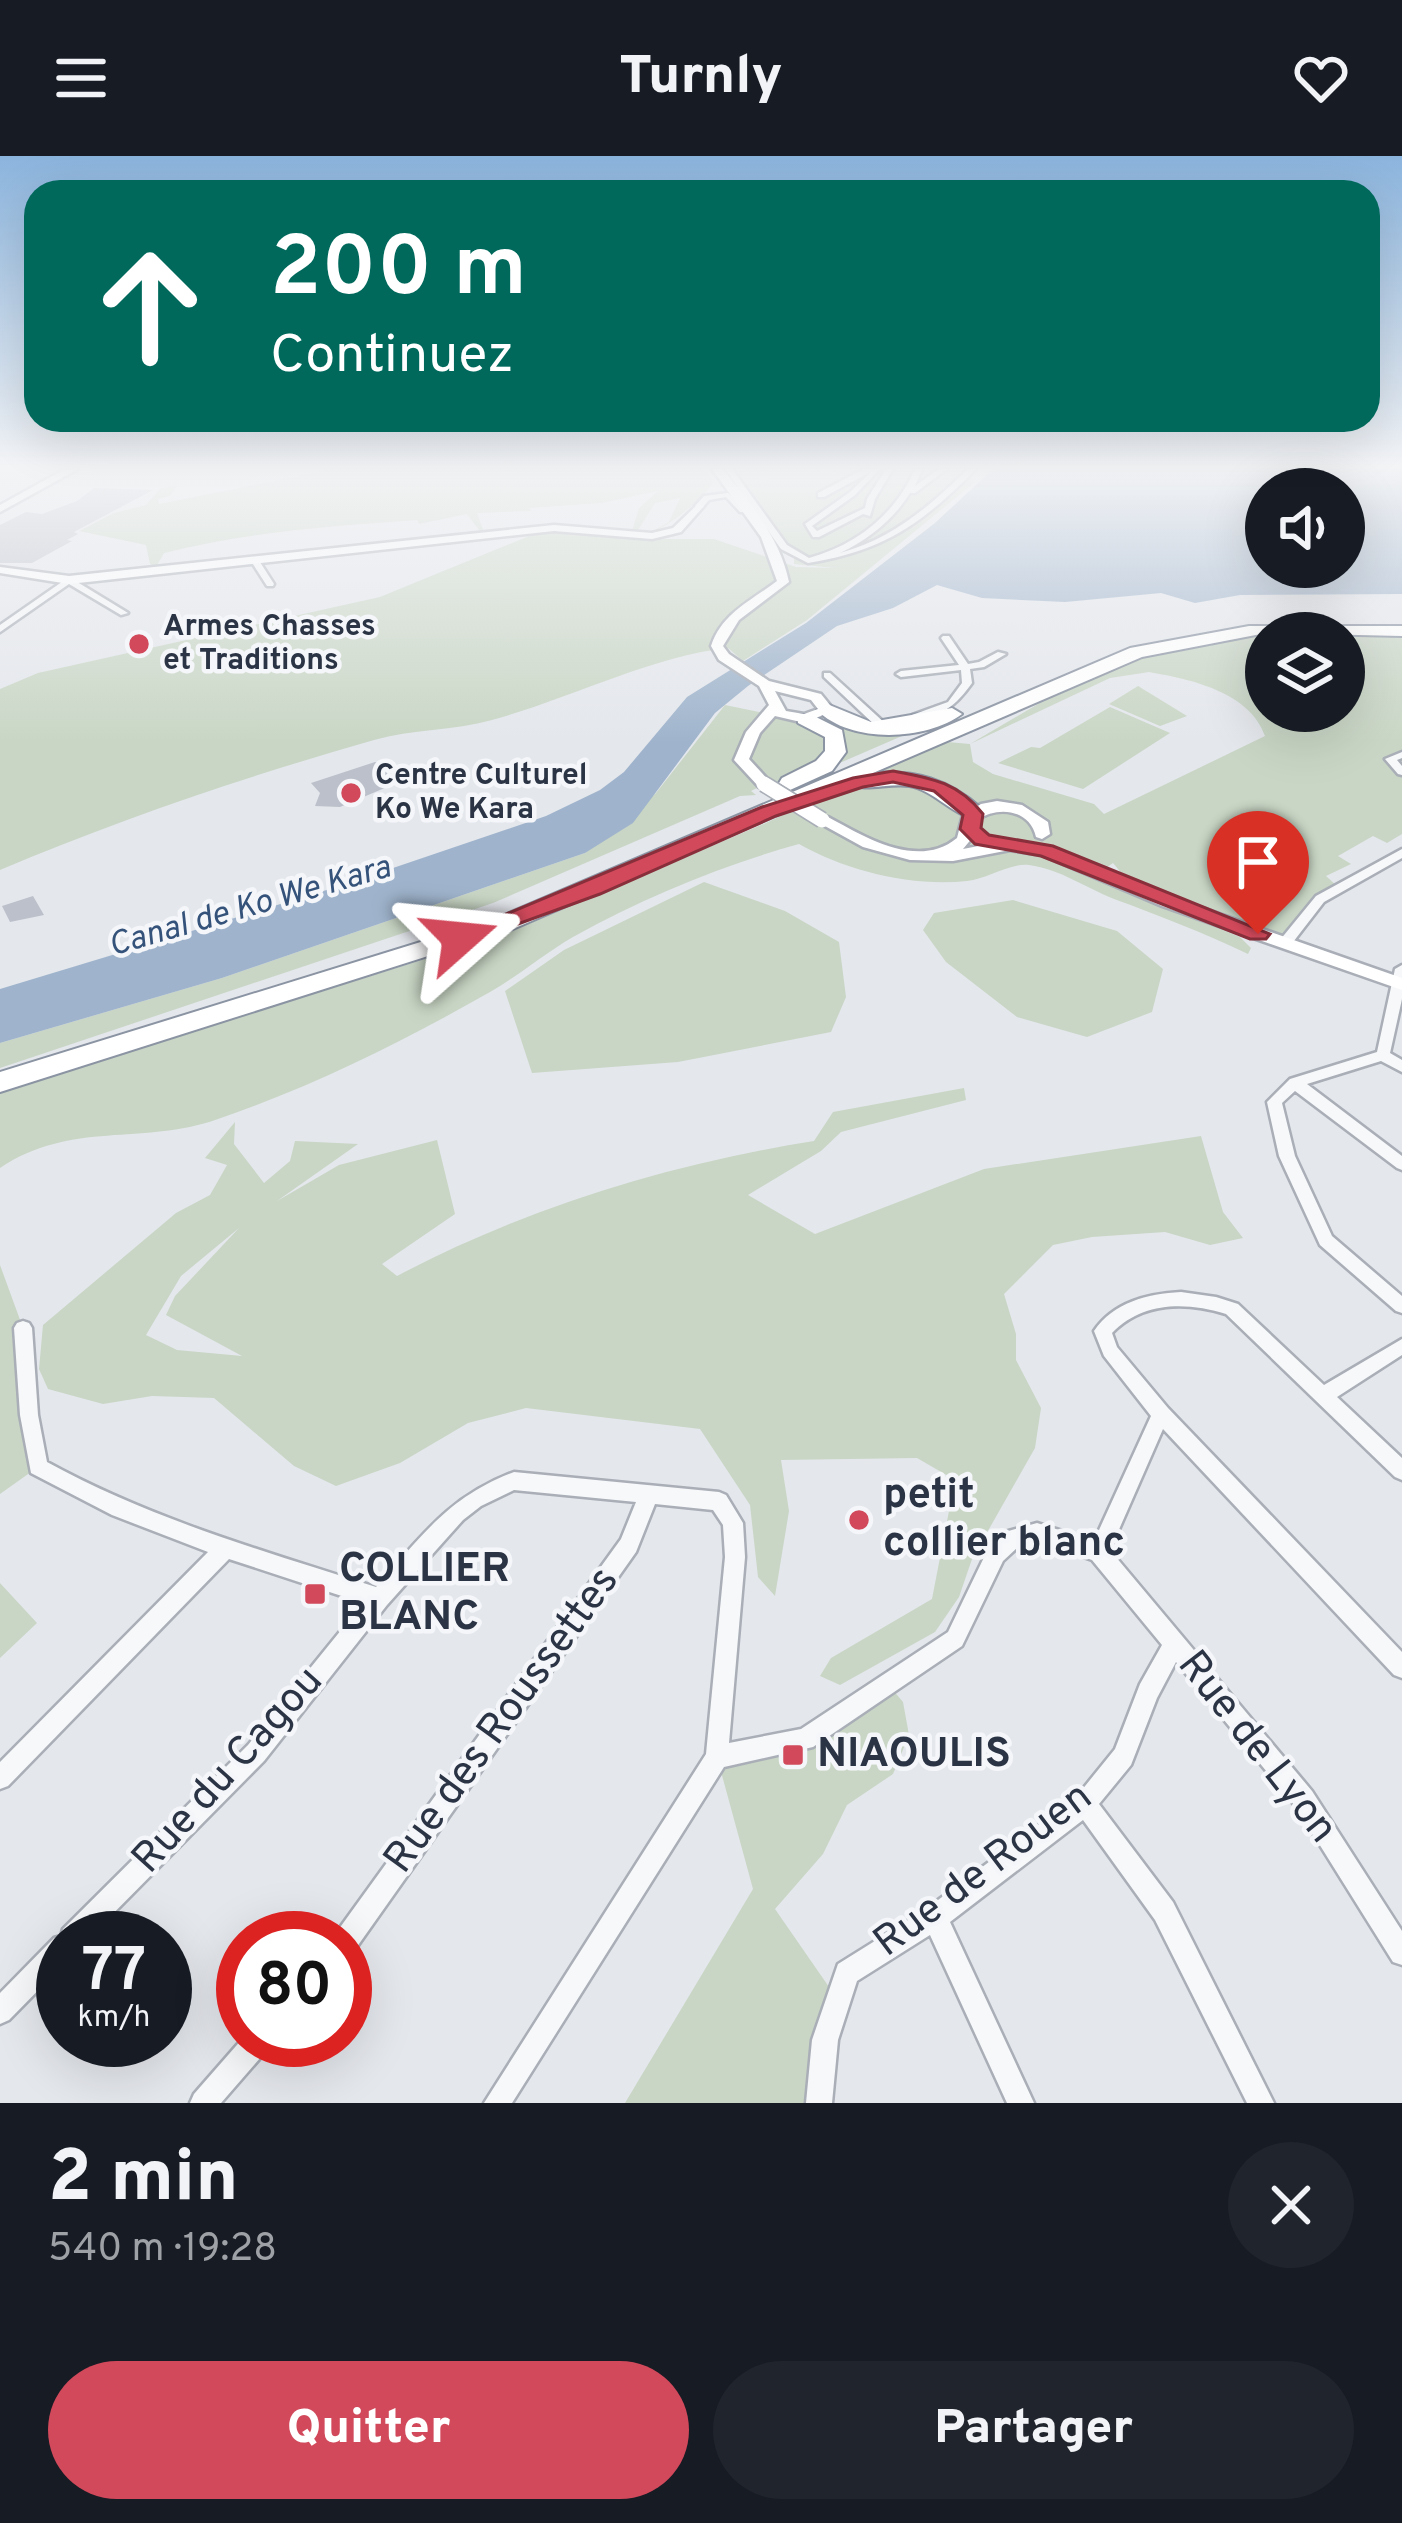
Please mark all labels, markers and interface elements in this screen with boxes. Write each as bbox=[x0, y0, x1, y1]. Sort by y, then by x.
text: Turnly bbox=[619, 44, 783, 113]
icon: menu bbox=[48, 45, 114, 111]
icon: heart bbox=[1288, 45, 1354, 111]
text: 200 m bbox=[270, 219, 527, 325]
icon: ahead bbox=[72, 228, 228, 384]
text: Continuez bbox=[270, 323, 514, 392]
map controls bbox=[1245, 468, 1365, 732]
button: sound bbox=[1245, 468, 1365, 588]
place label: Armes Chasses et Traditions bbox=[163, 609, 376, 680]
button: layers bbox=[1245, 612, 1365, 732]
marker: Armes Chasses et Traditions bbox=[126, 631, 152, 657]
place label: Centre Culturel Ko We Kara bbox=[375, 758, 587, 829]
marker: Centre Culturel Ko We Kara bbox=[338, 780, 364, 806]
pin bbox=[1207, 811, 1309, 934]
icon: arrive bbox=[1225, 829, 1291, 895]
water label: Canal de Ko We Kara bbox=[104, 848, 396, 968]
position arrow bbox=[397, 875, 523, 1001]
place label: petit collier blanc bbox=[883, 1470, 1125, 1571]
marker: petit collier blanc bbox=[846, 1507, 872, 1533]
place label: COLLIER BLANC bbox=[339, 1544, 510, 1645]
street label: Rue des Roussettes bbox=[374, 1557, 632, 1885]
marker: COLLIER BLANC bbox=[302, 1581, 328, 1607]
street label: Rue de Lyon bbox=[1164, 1641, 1348, 1855]
street label: Rue du Cagou bbox=[122, 1656, 336, 1886]
place label: NIAOULIS bbox=[817, 1729, 1011, 1782]
marker: NIAOULIS bbox=[780, 1742, 806, 1768]
street label: Rue de Rouen bbox=[864, 1772, 1104, 1970]
speed limit sign: 80 bbox=[216, 1911, 372, 2067]
text: 77 bbox=[82, 1936, 146, 2012]
text: km/h bbox=[78, 2000, 150, 2037]
text: 2 min bbox=[48, 2135, 238, 2227]
button: close bbox=[1228, 2142, 1354, 2268]
text: 540 m · 19:28 bbox=[48, 2226, 277, 2275]
button: Quitter bbox=[48, 2361, 689, 2499]
button: Partager bbox=[713, 2361, 1354, 2499]

